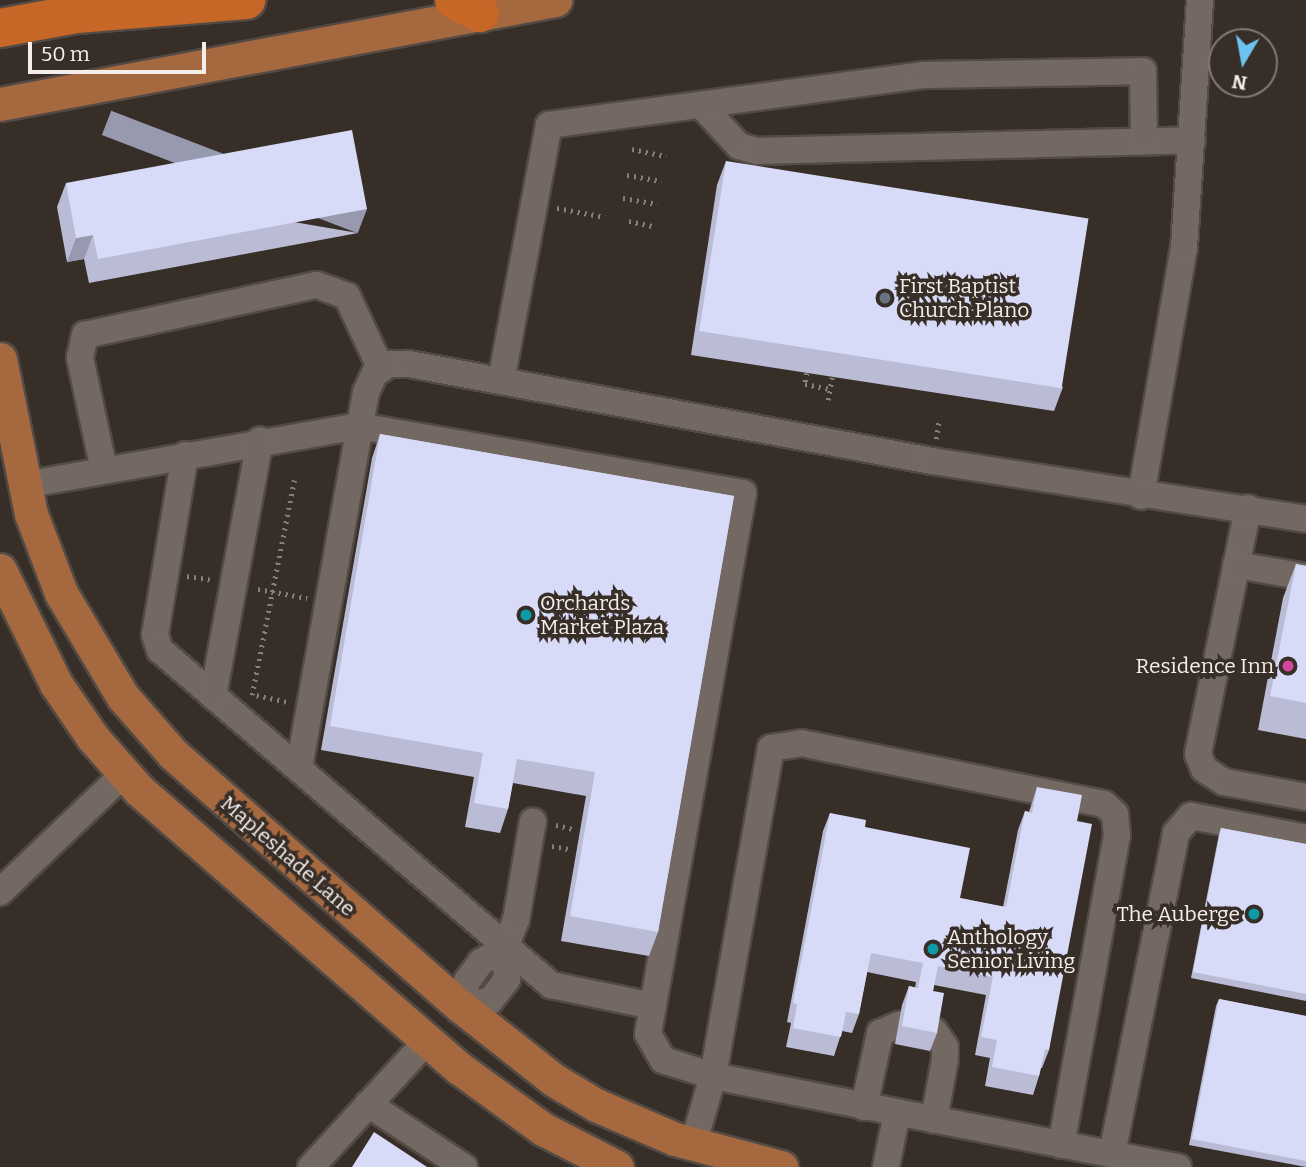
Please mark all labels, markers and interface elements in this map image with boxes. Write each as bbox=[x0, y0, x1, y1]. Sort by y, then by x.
scale bar bbox=[32, 28, 210, 72]
north arrow bbox=[1208, 28, 1278, 98]
text: 50 m bbox=[41, 41, 90, 67]
text: N bbox=[1230, 70, 1249, 95]
place label: First Baptist Church Plano bbox=[899, 273, 1029, 323]
marker: First Baptist Church Plano bbox=[877, 290, 893, 306]
place label: Orchards Market Plaza bbox=[540, 590, 664, 640]
marker: Orchards Market Plaza bbox=[518, 607, 534, 623]
place label: Residence Inn bbox=[1136, 653, 1274, 679]
marker: Residence Inn bbox=[1280, 658, 1296, 674]
street label: Mapleshade Lane bbox=[215, 791, 361, 921]
place label: The Auberge bbox=[1116, 901, 1240, 927]
marker: The Auberge bbox=[1246, 906, 1262, 922]
place label: Anthology Senior Living bbox=[947, 924, 1075, 974]
marker: Anthology Senior Living bbox=[925, 941, 941, 957]

